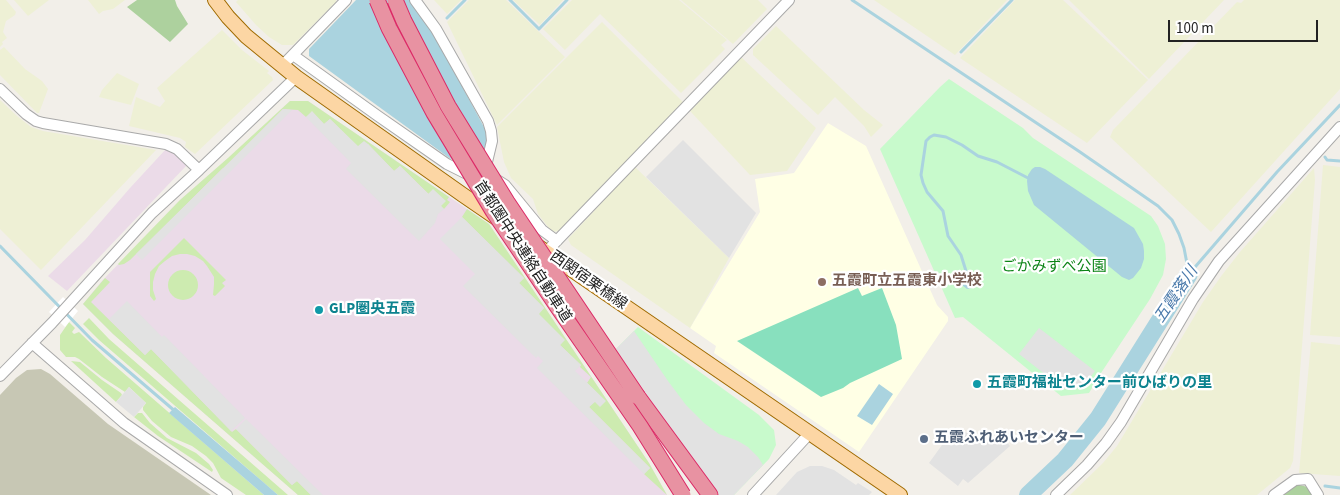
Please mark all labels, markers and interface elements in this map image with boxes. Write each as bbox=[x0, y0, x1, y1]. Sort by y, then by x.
scale bar bbox=[1170, 10, 1320, 42]
text: 100 m bbox=[1176, 18, 1214, 39]
street label: 首都圏中央連絡自動車道 bbox=[470, 178, 574, 326]
street label: 西関宿栗橋線 bbox=[546, 248, 630, 314]
park label: ごかみずべ公園 bbox=[1002, 259, 1106, 277]
water label: 五霞落川 bbox=[1151, 263, 1203, 327]
place label: 五霞町立五霞東小学校 bbox=[832, 273, 982, 291]
marker: 五霞町立五霞東小学校 bbox=[816, 276, 828, 288]
place label: GLP圏央五霞 bbox=[329, 301, 415, 319]
marker: GLP圏央五霞 bbox=[313, 304, 325, 316]
place label: 五霞町福祉センター前ひばりの里 bbox=[987, 375, 1212, 393]
marker: 五霞町福祉センター前ひばりの里 bbox=[971, 378, 983, 390]
place label: 五霞ふれあいセンター bbox=[934, 430, 1084, 448]
marker: 五霞ふれあいセンター bbox=[918, 433, 930, 445]

